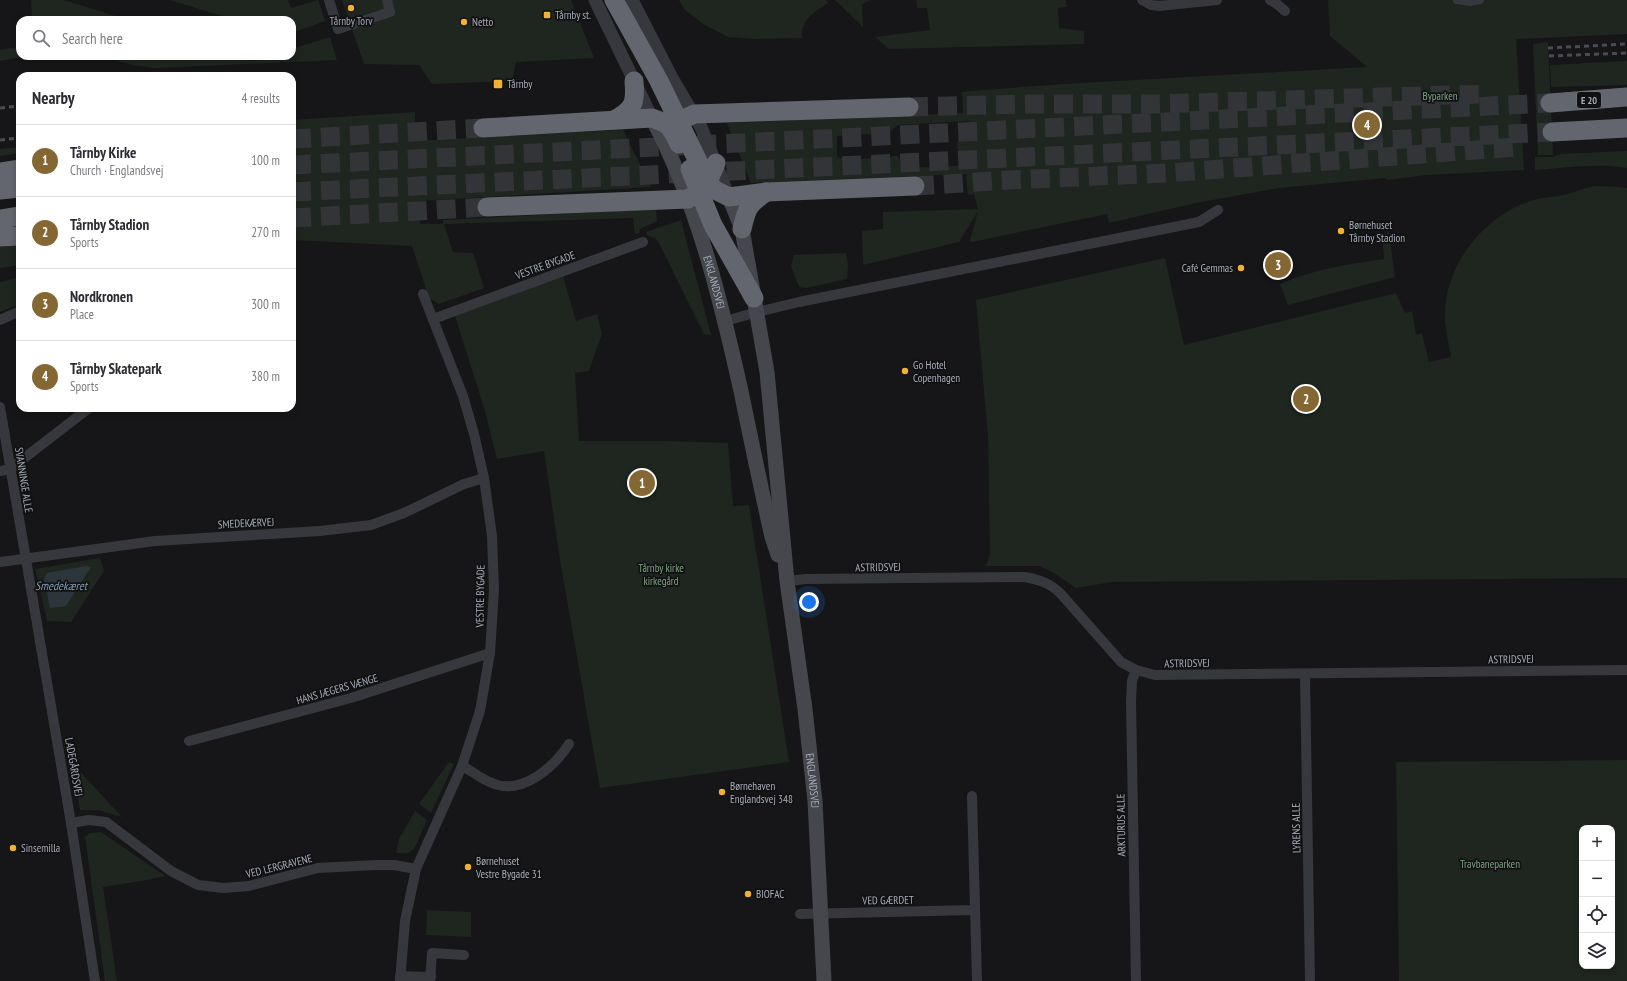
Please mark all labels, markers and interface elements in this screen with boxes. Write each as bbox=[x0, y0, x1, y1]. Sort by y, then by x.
marker: Tårnby Torv bbox=[346, 3, 356, 13]
place label: Tårnby st. bbox=[555, 8, 591, 22]
marker: Tårnby st. bbox=[542, 10, 552, 20]
place label: Tårnby Torv bbox=[330, 14, 373, 28]
place label: Netto bbox=[472, 15, 493, 29]
search box bbox=[16, 16, 296, 60]
marker: Netto bbox=[459, 17, 469, 27]
icon: search bbox=[30, 27, 52, 49]
text: Search here bbox=[62, 29, 123, 48]
place label: Tårnby bbox=[507, 77, 533, 91]
marker: Tårnby bbox=[492, 78, 504, 90]
text: Nearby bbox=[32, 87, 75, 109]
park label: Byparken bbox=[1422, 89, 1458, 103]
text: 4 results bbox=[241, 90, 280, 107]
road number: E 20 bbox=[1577, 92, 1601, 108]
pin: 4 bbox=[1354, 110, 1380, 140]
text: Tårnby Kirke bbox=[70, 143, 137, 162]
text: 1 bbox=[42, 152, 48, 169]
text: 100 m bbox=[251, 152, 280, 169]
text: Church · Englandsvej bbox=[70, 162, 164, 179]
text: Tårnby Stadion bbox=[70, 215, 149, 234]
place label: Børnehuset Tårnby Stadion bbox=[1349, 218, 1405, 245]
text: 2 bbox=[42, 224, 48, 241]
text: 270 m bbox=[251, 224, 280, 241]
marker: Børnehuset Tårnby Stadion bbox=[1336, 226, 1346, 236]
text: Sports bbox=[70, 234, 99, 251]
street label: VESTRE BYGADE bbox=[512, 248, 577, 283]
pin: 3 bbox=[1265, 250, 1291, 280]
street label: ENGLANDSVEJ bbox=[700, 254, 728, 310]
place label: Café Gemmas bbox=[1182, 261, 1233, 275]
marker: Café Gemmas bbox=[1236, 263, 1246, 273]
text: Nordkronen bbox=[70, 287, 133, 306]
text: 3 bbox=[42, 296, 48, 313]
text: 300 m bbox=[251, 296, 280, 313]
text: Place bbox=[70, 306, 94, 323]
place label: Go Hotel Copenhagen bbox=[913, 358, 960, 385]
text: Tårnby Skatepark bbox=[70, 359, 162, 378]
marker: Go Hotel Copenhagen bbox=[900, 366, 910, 376]
text: 4 bbox=[42, 368, 48, 385]
text: 380 m bbox=[251, 368, 280, 385]
text: Sports bbox=[70, 378, 99, 395]
pin: 2 bbox=[1293, 384, 1319, 414]
street label: SVANNINGE ALLE bbox=[12, 446, 36, 514]
pin: 1 bbox=[629, 468, 655, 498]
street label: SMEDEKÆRVEJ bbox=[218, 515, 274, 531]
street label: ASTRIDSVEJ bbox=[855, 560, 901, 574]
park label: Tårnby kirke kirkegård bbox=[638, 561, 684, 588]
street label: VESTRE BYGADE bbox=[472, 564, 488, 628]
water label: Smedekæret bbox=[35, 578, 89, 593]
your location bbox=[799, 592, 819, 612]
street label: ASTRIDSVEJ bbox=[1488, 652, 1534, 666]
street label: ASTRIDSVEJ bbox=[1164, 656, 1210, 670]
street label: HANS JÆGERS VÆNGE bbox=[295, 671, 380, 707]
street label: LADEGÅRDSVEJ bbox=[62, 737, 86, 797]
street label: ENGLANDSVEJ bbox=[803, 753, 822, 808]
place label: Børnehaven Englandsvej 348 bbox=[730, 779, 793, 806]
marker: Børnehaven Englandsvej 348 bbox=[717, 787, 727, 797]
street label: ARKTURUS ALLE bbox=[1113, 793, 1129, 857]
street label: LYRENS ALLE bbox=[1289, 802, 1303, 853]
map controls bbox=[1579, 825, 1615, 969]
button: + bbox=[1579, 825, 1615, 861]
place label: Sinsemilla bbox=[21, 841, 60, 855]
marker: Sinsemilla bbox=[8, 843, 18, 853]
street label: VED LERGRAVENE bbox=[243, 851, 314, 881]
place label: Børnehuset Vestre Bygade 31 bbox=[475, 854, 542, 881]
park label: Travbaneparken bbox=[1460, 857, 1520, 871]
button: − bbox=[1579, 861, 1615, 897]
marker: Børnehuset Vestre Bygade 31 bbox=[463, 862, 473, 872]
place label: BIOFAC bbox=[756, 887, 784, 901]
marker: BIOFAC bbox=[743, 889, 753, 899]
street label: VED GÆRDET bbox=[861, 893, 914, 907]
button: locate bbox=[1579, 897, 1615, 933]
button: layers bbox=[1579, 933, 1615, 969]

